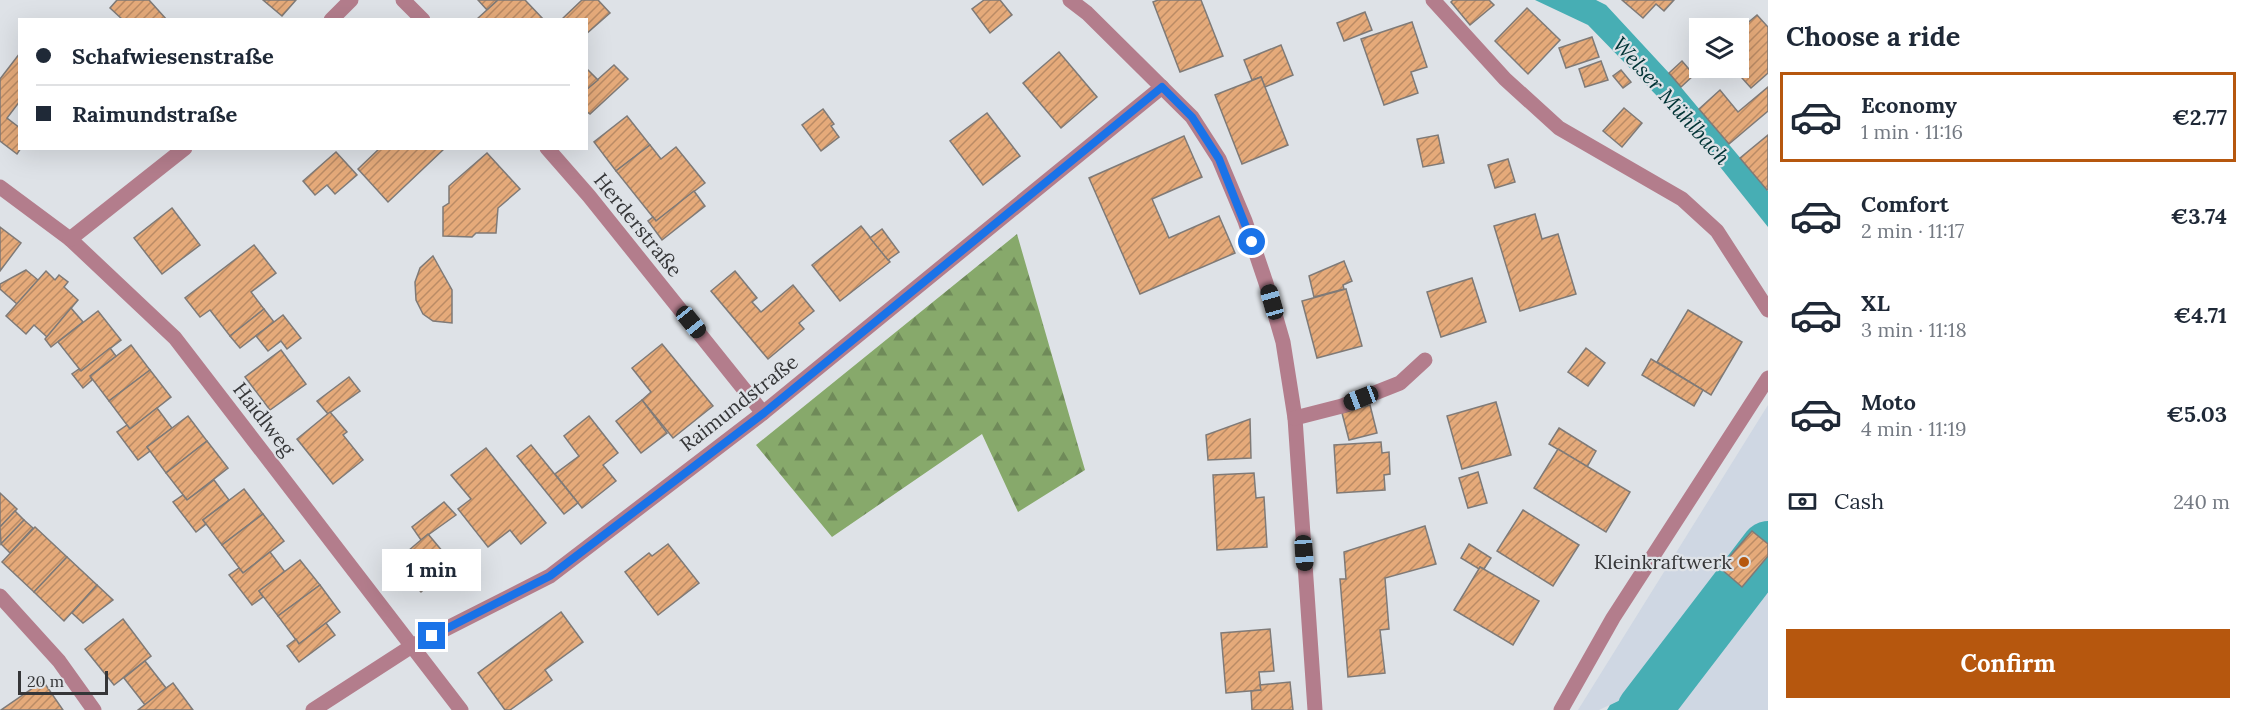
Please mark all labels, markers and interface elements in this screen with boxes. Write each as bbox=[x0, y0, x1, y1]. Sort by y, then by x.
map controls bbox=[1689, 18, 1749, 78]
button: layers bbox=[1689, 18, 1749, 78]
text: Choose a ride bbox=[1786, 19, 1960, 53]
water label: Welser Mühlbach bbox=[1607, 31, 1736, 170]
text: Schafwiesenstraße bbox=[72, 42, 274, 70]
icon: car bbox=[1789, 90, 1843, 144]
text: Economy bbox=[1861, 91, 1957, 119]
text: Raimundstraße bbox=[72, 100, 237, 128]
text: €2.77 bbox=[2172, 103, 2227, 131]
text: 1 min · 11:16 bbox=[1861, 119, 1963, 144]
street label: Herderstraße bbox=[589, 168, 688, 282]
icon: car bbox=[1789, 189, 1843, 243]
text: Comfort bbox=[1861, 190, 1949, 218]
text: €3.74 bbox=[2170, 202, 2227, 230]
text: 2 min · 11:17 bbox=[1861, 218, 1964, 243]
route start bbox=[1238, 228, 1265, 255]
car bbox=[1258, 282, 1286, 322]
icon: car bbox=[1789, 288, 1843, 342]
text: XL bbox=[1861, 289, 1890, 317]
text: €4.71 bbox=[2173, 301, 2227, 329]
car bbox=[673, 302, 709, 342]
text: 3 min · 11:18 bbox=[1861, 317, 1967, 342]
street label: Raimundstraße bbox=[675, 349, 803, 456]
street label: Haidlweg bbox=[228, 377, 301, 461]
car bbox=[1341, 383, 1381, 413]
icon: car bbox=[1789, 387, 1843, 441]
text: Moto bbox=[1861, 388, 1916, 416]
text: €5.03 bbox=[2166, 400, 2227, 428]
text: 4 min · 11:19 bbox=[1861, 416, 1967, 441]
icon: cash bbox=[1786, 485, 1819, 518]
text: Cash bbox=[1834, 487, 1884, 515]
text: 240 m bbox=[2173, 489, 2230, 514]
car bbox=[1294, 534, 1314, 572]
callout: 1 min bbox=[382, 549, 482, 591]
place label: Kleinkraftwerk bbox=[1594, 549, 1732, 574]
marker: Kleinkraftwerk bbox=[1737, 555, 1751, 569]
text: 1 min bbox=[406, 557, 457, 582]
route end bbox=[418, 622, 445, 649]
button: Confirm bbox=[1786, 629, 2230, 698]
scale bar bbox=[18, 668, 108, 696]
text: 20 m bbox=[27, 671, 64, 691]

